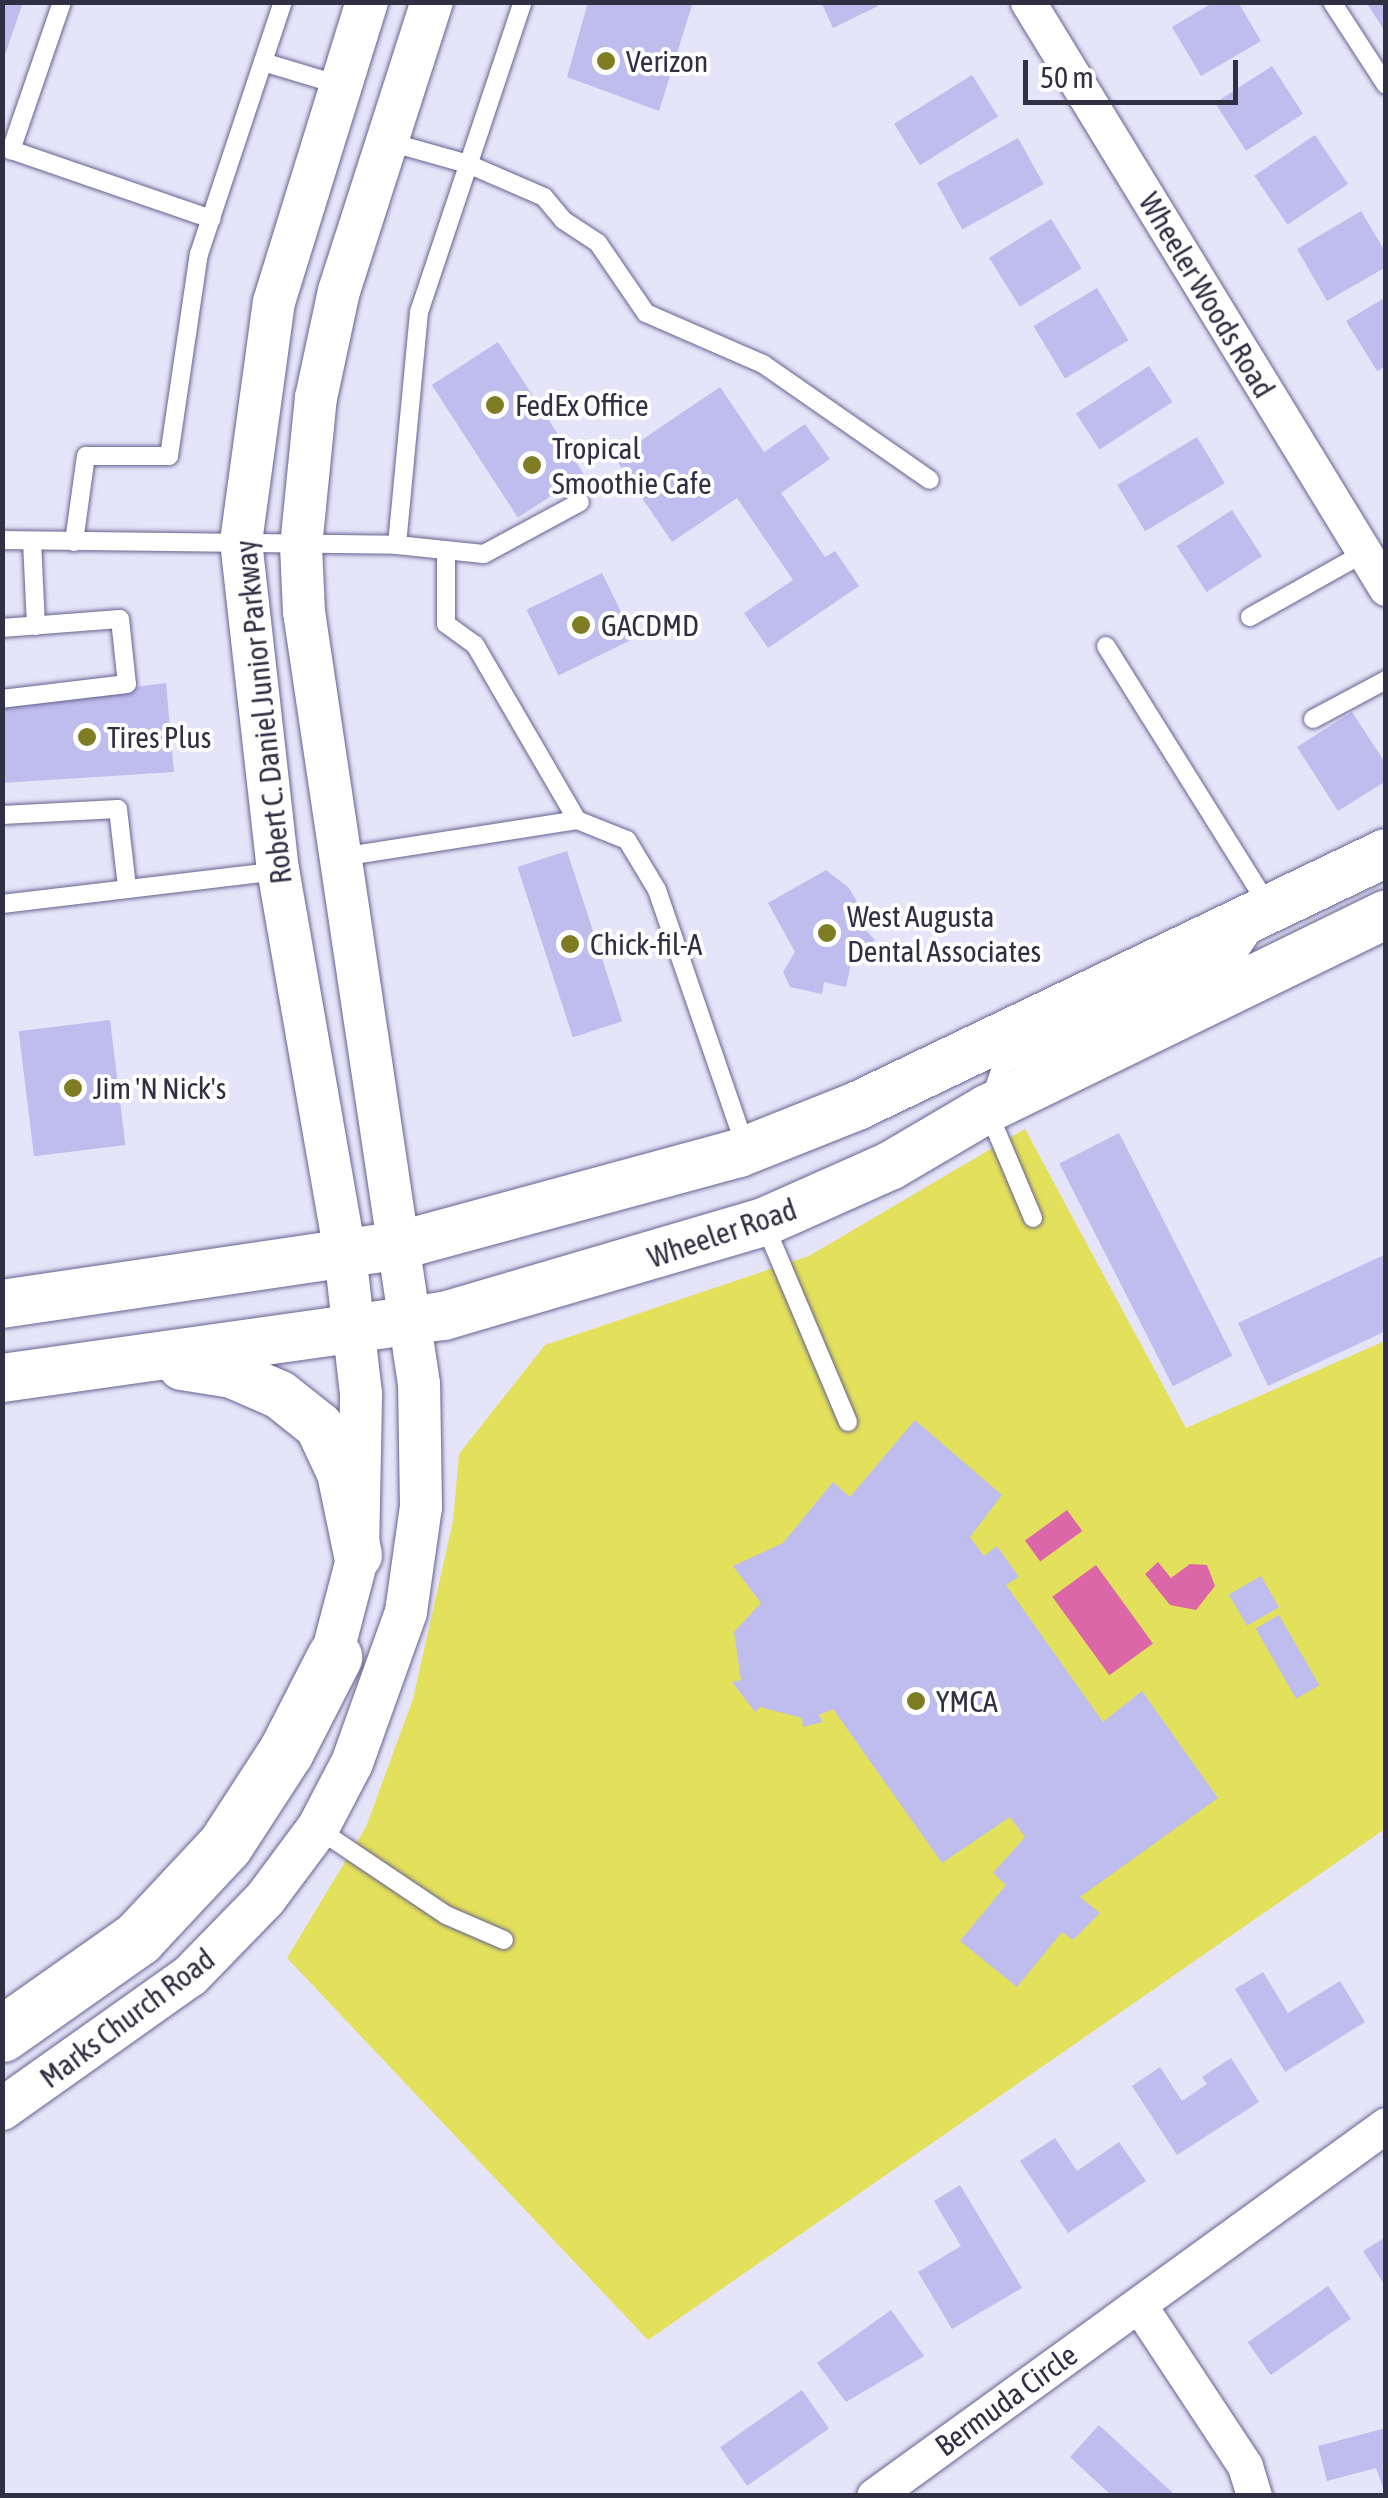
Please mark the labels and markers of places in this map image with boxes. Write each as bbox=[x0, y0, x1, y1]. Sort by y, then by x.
place label: Verizon bbox=[626, 43, 708, 79]
marker: Verizon bbox=[595, 50, 617, 72]
place label: FedEx Office bbox=[515, 387, 649, 423]
marker: FedEx Office bbox=[484, 394, 506, 416]
place label: Tropical Smoothie Cafe bbox=[552, 430, 712, 500]
marker: Tropical Smoothie Cafe bbox=[521, 454, 543, 476]
place label: GACDMD bbox=[601, 607, 699, 643]
marker: GACDMD bbox=[570, 614, 592, 636]
place label: Tires Plus bbox=[107, 719, 211, 755]
marker: Tires Plus bbox=[76, 726, 98, 748]
place label: West Augusta Dental Associates bbox=[847, 898, 1041, 968]
marker: West Augusta Dental Associates bbox=[816, 922, 838, 944]
place label: Chick-fil-A bbox=[590, 926, 702, 962]
marker: Chick-fil-A bbox=[559, 933, 581, 955]
place label: Jim 'N Nick's bbox=[93, 1070, 226, 1106]
marker: Jim 'N Nick's bbox=[62, 1077, 84, 1099]
place label: YMCA bbox=[936, 1683, 998, 1719]
marker: YMCA bbox=[905, 1690, 927, 1712]

